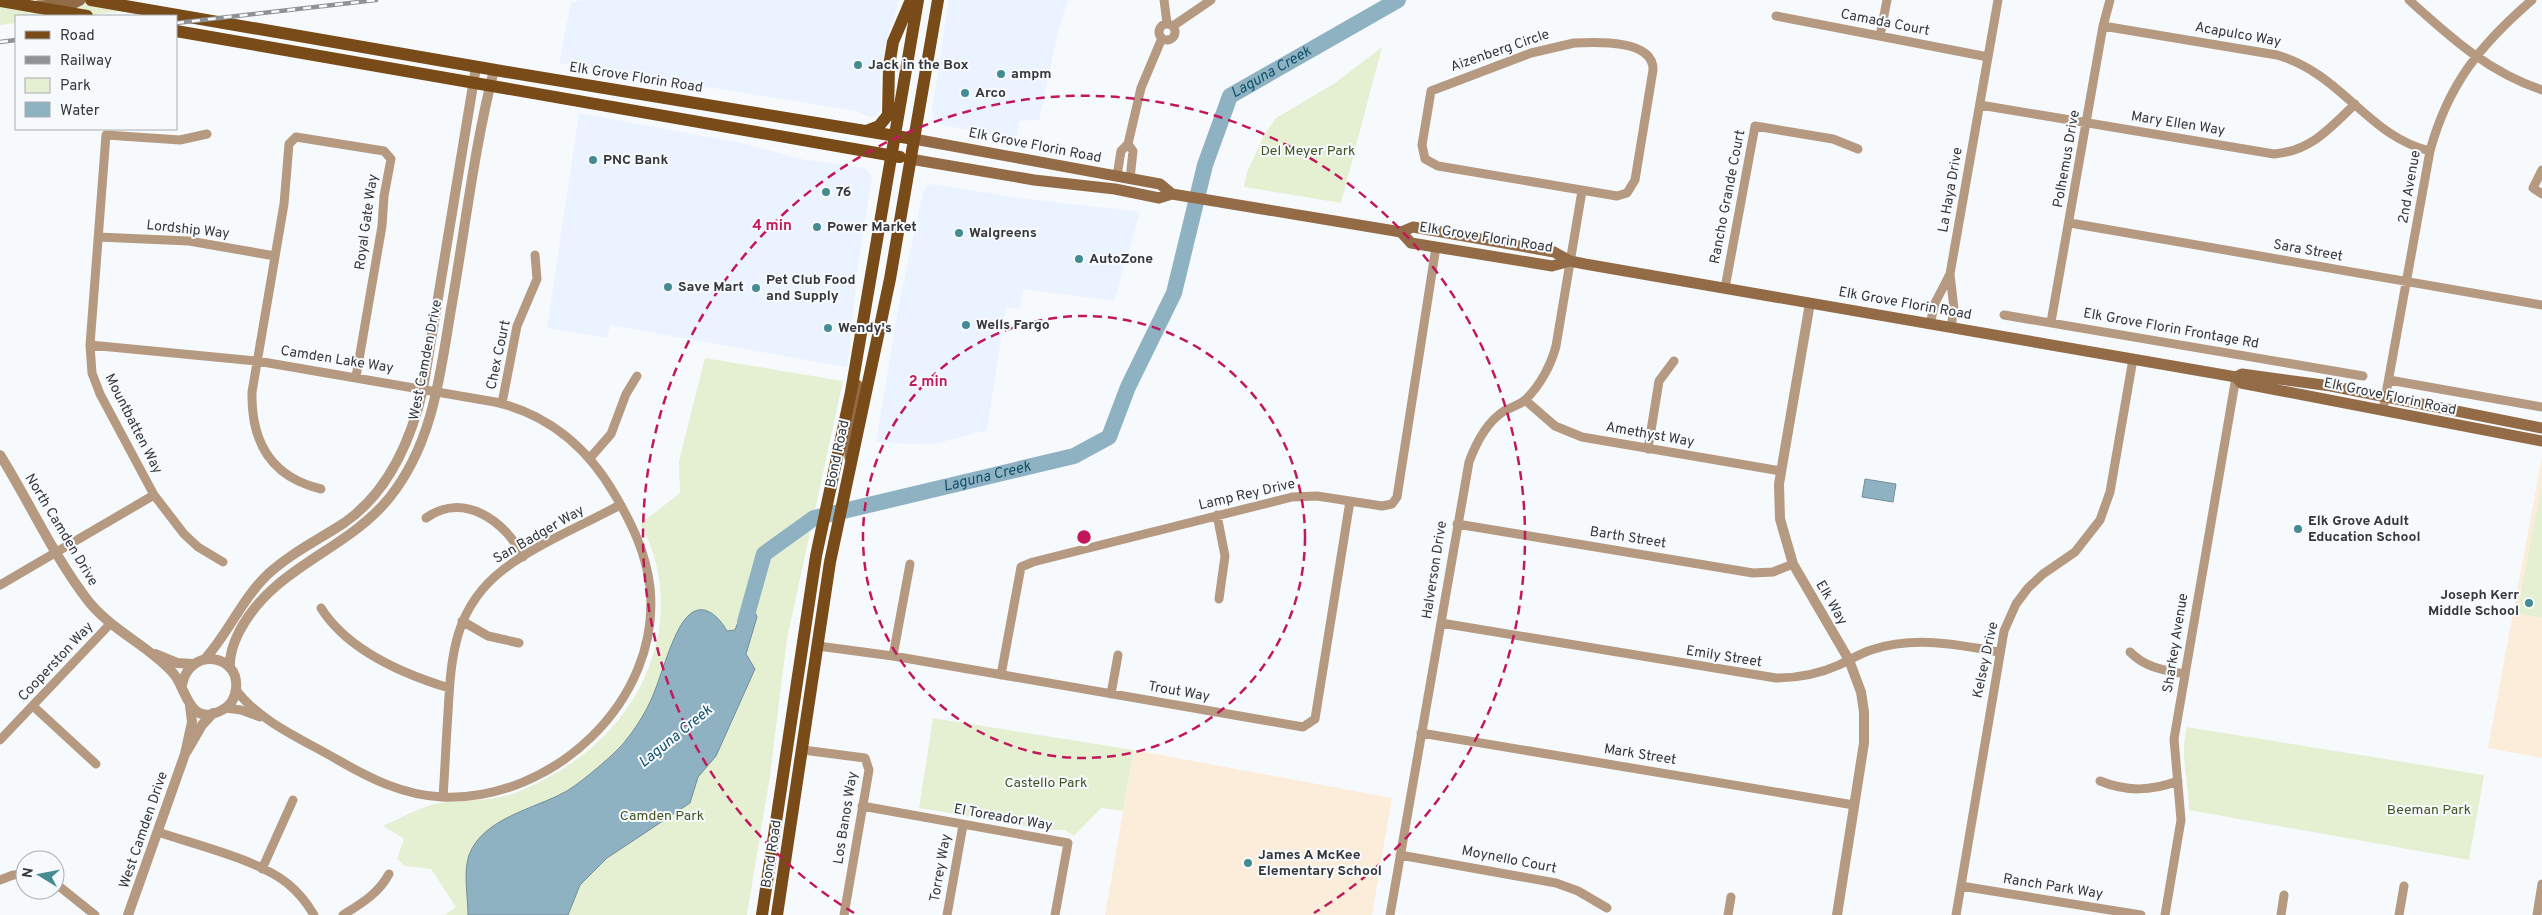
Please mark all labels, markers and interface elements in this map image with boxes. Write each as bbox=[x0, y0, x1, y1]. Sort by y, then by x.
street label: Camada Court bbox=[1839, 6, 1931, 40]
legend bbox=[15, 15, 178, 130]
street label: Acapulco Way bbox=[2194, 19, 2282, 51]
street label: Aizenberg Circle bbox=[1448, 26, 1552, 76]
text: Road bbox=[60, 27, 95, 46]
water label: Laguna Creek bbox=[1228, 42, 1315, 103]
text: Railway bbox=[60, 52, 112, 71]
place label: Jack in the Box bbox=[868, 57, 969, 74]
street label: Elk Grove Florin Road bbox=[568, 59, 704, 97]
marker: Jack in the Box bbox=[852, 59, 864, 71]
place label: ampm bbox=[1011, 66, 1051, 83]
marker: ampm bbox=[995, 68, 1007, 80]
text: Park bbox=[60, 77, 91, 96]
place label: Arco bbox=[975, 85, 1006, 102]
marker: Arco bbox=[959, 87, 971, 99]
text: Water bbox=[60, 102, 100, 121]
street label: Mary Ellen Way bbox=[2130, 108, 2226, 140]
street label: Polhemus Drive bbox=[2050, 109, 2084, 209]
street label: Elk Grove Florin Road bbox=[967, 125, 1103, 167]
street label: Rancho Grande Court bbox=[1707, 129, 1749, 265]
park label: Del Meyer Park bbox=[1260, 143, 1356, 160]
street label: La Haya Drive bbox=[1935, 146, 1967, 234]
street label: 2nd Avenue bbox=[2395, 149, 2425, 225]
place label: PNC Bank bbox=[603, 152, 668, 169]
marker: PNC Bank bbox=[587, 154, 599, 166]
street label: Royal Gate Way bbox=[352, 173, 382, 271]
place label: 76 bbox=[836, 184, 851, 201]
marker: 76 bbox=[820, 186, 832, 198]
street label: Lordship Way bbox=[146, 217, 230, 243]
text: 4 min bbox=[752, 217, 792, 236]
place label: Power Market bbox=[827, 219, 917, 236]
street label: Elk Grove Florin Road bbox=[1418, 219, 1554, 257]
marker: Power Market bbox=[811, 221, 823, 233]
place label: Walgreens bbox=[969, 225, 1037, 242]
marker: Walgreens bbox=[953, 227, 965, 239]
street label: Sara Street bbox=[2272, 237, 2344, 265]
place label: AutoZone bbox=[1089, 251, 1153, 268]
marker: AutoZone bbox=[1073, 253, 1085, 265]
place label: Pet Club Food and Supply bbox=[766, 272, 855, 305]
place label: Save Mart bbox=[678, 279, 744, 296]
marker: Save Mart bbox=[662, 281, 674, 293]
marker: Pet Club Food and Supply bbox=[750, 282, 762, 294]
street label: Elk Grove Florin Road bbox=[1837, 284, 1973, 324]
street label: West Camden Drive bbox=[406, 298, 446, 422]
street label: Elk Grove Florin Frontage Rd bbox=[2082, 305, 2260, 353]
place label: Wells Fargo bbox=[976, 317, 1050, 334]
street label: Chex Court bbox=[483, 319, 515, 391]
marker: Wells Fargo bbox=[960, 319, 972, 331]
place label: Wendy's bbox=[838, 320, 892, 337]
marker: Wendy's bbox=[822, 322, 834, 334]
street label: Camden Lake Way bbox=[279, 343, 395, 377]
street label: Mountbatten Way bbox=[100, 371, 166, 477]
text: 2 min bbox=[908, 373, 948, 392]
street label: Elk Grove Florin Road bbox=[2322, 375, 2458, 419]
street label: Bond Road bbox=[823, 419, 853, 489]
street label: Amethyst Way bbox=[1604, 419, 1696, 451]
water label: Laguna Creek bbox=[941, 457, 1033, 496]
street label: North Camden Drive bbox=[21, 471, 101, 589]
street label: Lamp Rey Drive bbox=[1197, 476, 1297, 514]
street label: San Badger Way bbox=[491, 502, 587, 568]
place label: Elk Grove Adult Education School bbox=[2308, 513, 2421, 546]
street label: Halverson Drive bbox=[1419, 520, 1451, 620]
marker: Elk Grove Adult Education School bbox=[2292, 523, 2304, 535]
street label: Barth Street bbox=[1589, 524, 1667, 552]
centre of rings bbox=[1075, 528, 1093, 546]
street label: Elk Way bbox=[1811, 578, 1851, 628]
place label: Joseph Kerr Middle School bbox=[2428, 587, 2519, 620]
street label: Sharkey Avenue bbox=[2160, 592, 2192, 694]
marker: Joseph Kerr Middle School bbox=[2523, 597, 2535, 609]
street label: Cooperston Way bbox=[15, 619, 97, 705]
street label: Kelsey Drive bbox=[1970, 620, 2002, 700]
street label: Emily Street bbox=[1685, 643, 1763, 671]
street label: Trout Way bbox=[1147, 678, 1211, 706]
water label: Laguna Creek bbox=[635, 701, 717, 772]
street label: Mark Street bbox=[1603, 741, 1677, 769]
street label: West Camden Drive bbox=[116, 769, 172, 891]
street label: Los Banos Way bbox=[830, 770, 862, 866]
park label: Castello Park bbox=[1005, 775, 1087, 792]
street label: El Toreador Way bbox=[952, 801, 1054, 835]
park label: Beeman Park bbox=[2387, 802, 2471, 819]
park label: Camden Park bbox=[620, 808, 704, 825]
street label: Bond Road bbox=[758, 819, 786, 889]
street label: Torrey Way bbox=[927, 833, 955, 903]
street label: Moynello Court bbox=[1460, 842, 1558, 878]
place label: James A McKee Elementary School bbox=[1258, 847, 1382, 880]
north arrow bbox=[15, 850, 65, 900]
marker: James A McKee Elementary School bbox=[1242, 857, 1254, 869]
text: N bbox=[19, 867, 38, 879]
street label: Ranch Park Way bbox=[2002, 871, 2104, 903]

